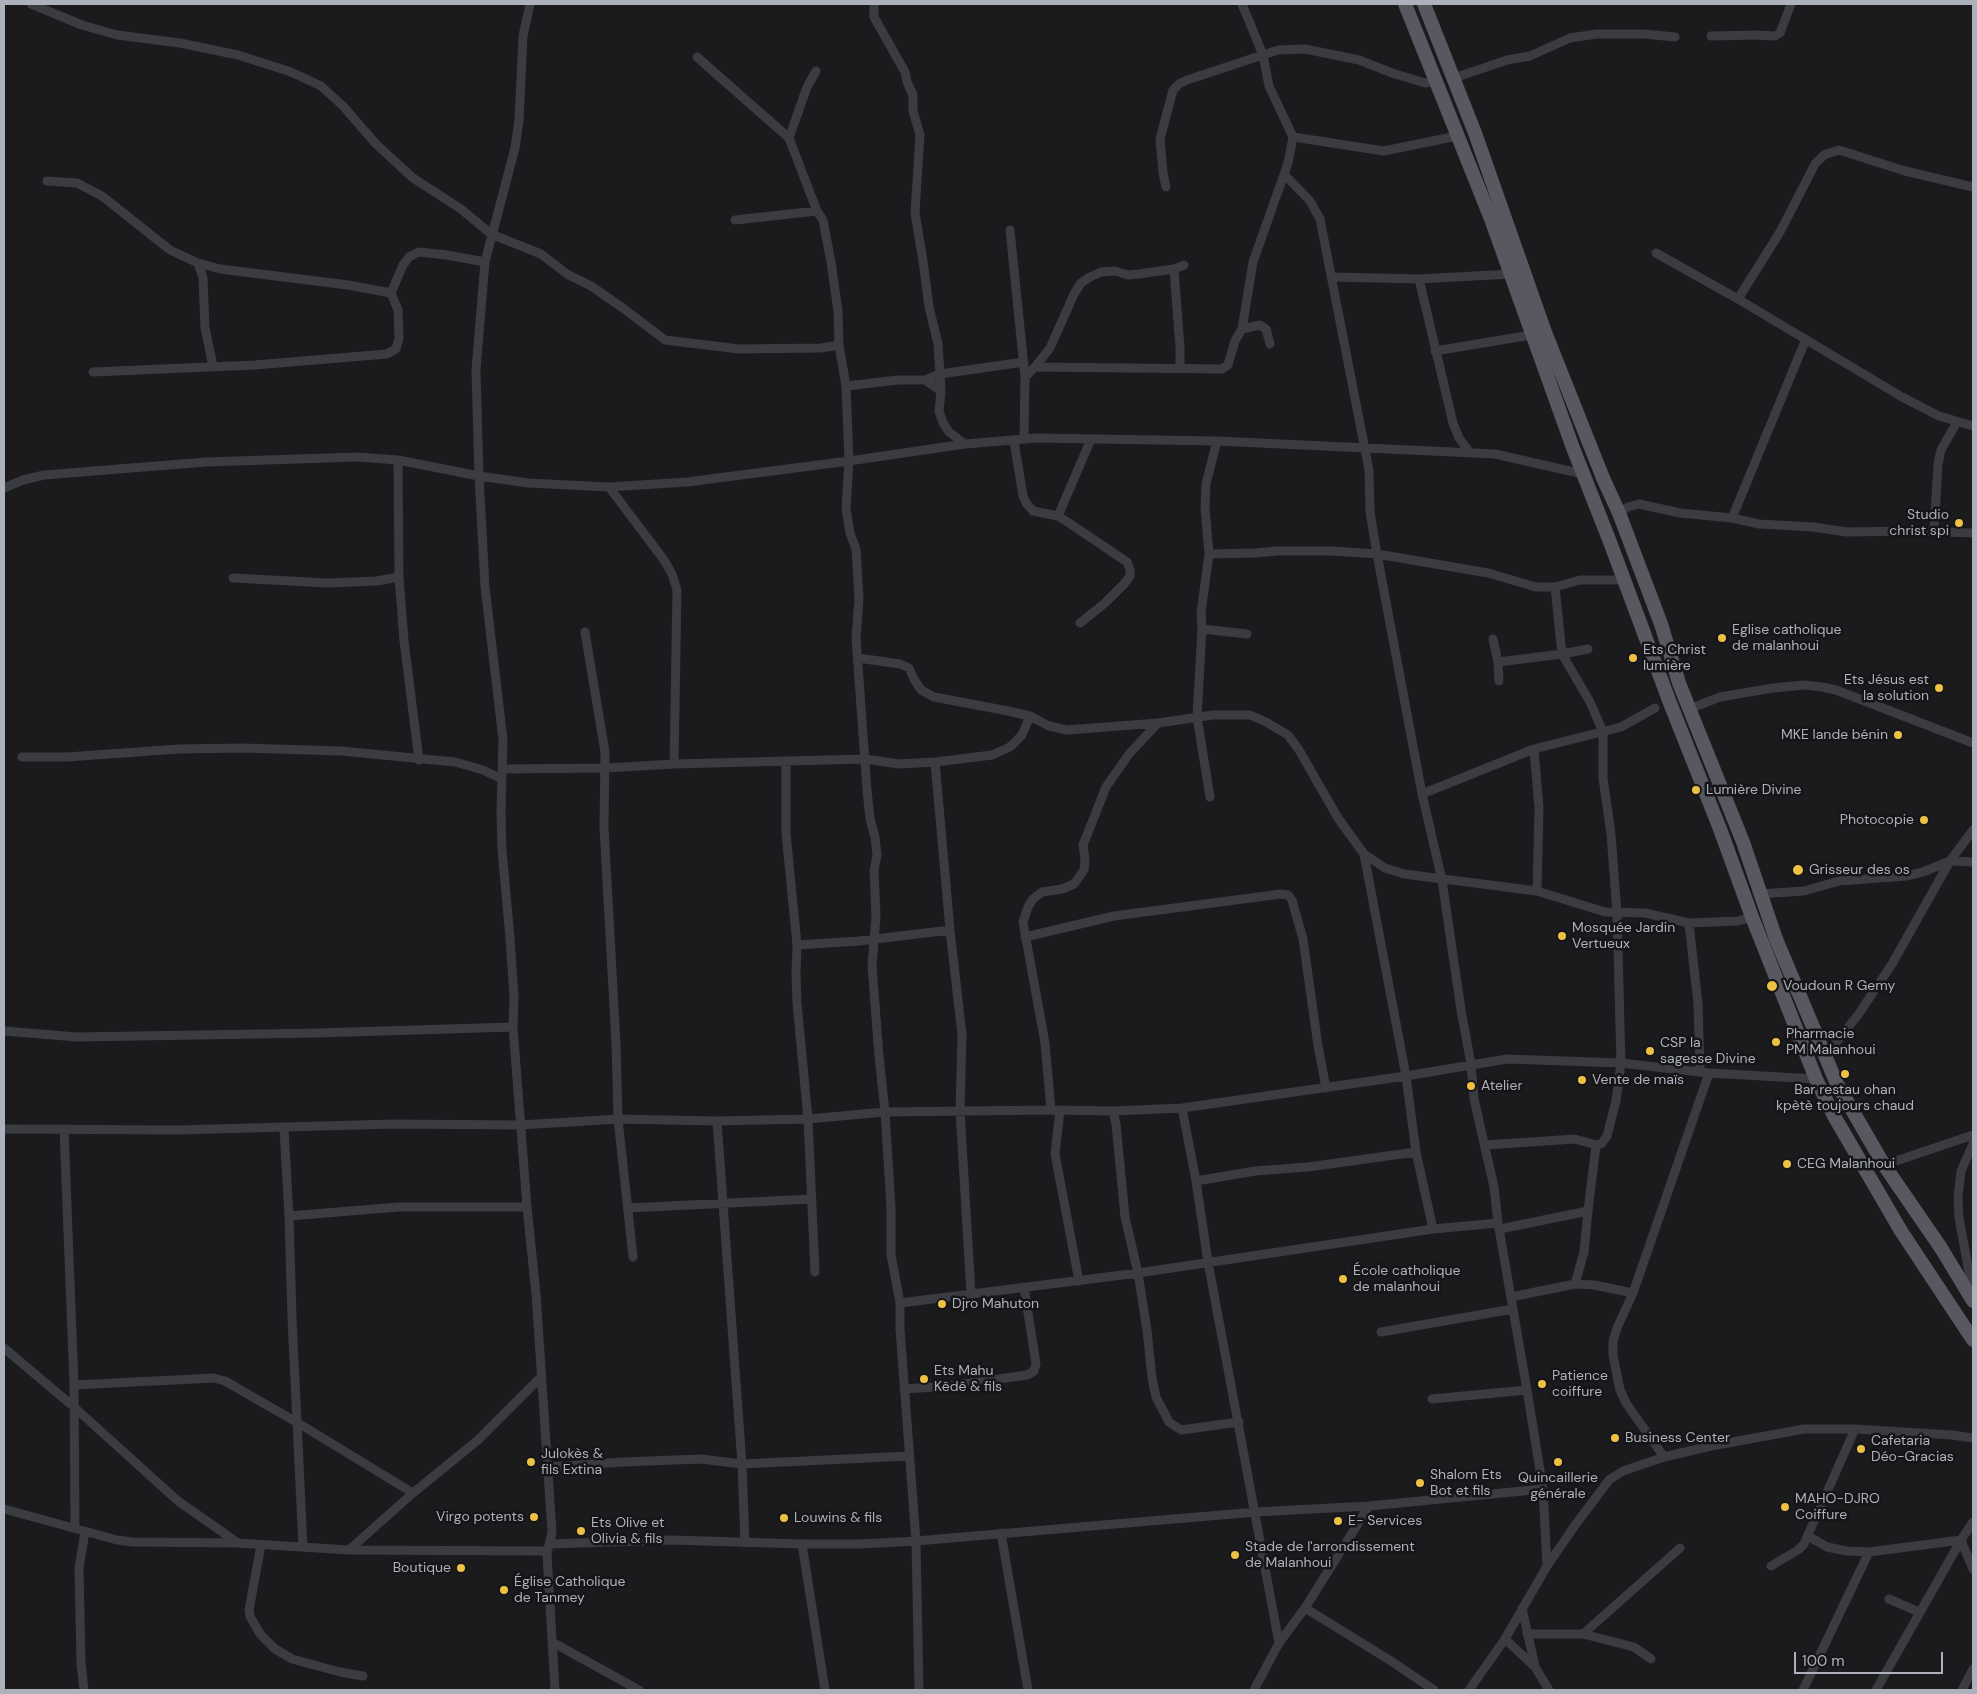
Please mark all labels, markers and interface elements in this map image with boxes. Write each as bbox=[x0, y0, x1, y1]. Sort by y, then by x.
place label: Studio christ spi bbox=[1889, 507, 1949, 540]
marker: Studio christ spi bbox=[1953, 517, 1965, 529]
place label: Eglise catholique de malanhoui bbox=[1732, 622, 1841, 654]
marker: Eglise catholique de malanhoui bbox=[1716, 632, 1728, 644]
place label: Ets Christ lumière bbox=[1643, 642, 1706, 674]
marker: Ets Christ lumière bbox=[1627, 652, 1639, 664]
place label: Ets Jésus est la solution bbox=[1844, 672, 1929, 704]
marker: Ets Jésus est la solution bbox=[1933, 682, 1945, 694]
place label: MKE lande bénin bbox=[1781, 727, 1888, 743]
marker: MKE lande bénin bbox=[1892, 729, 1904, 741]
place label: Lumière Divine bbox=[1706, 782, 1801, 798]
marker: Lumière Divine bbox=[1690, 784, 1702, 796]
place label: Photocopie bbox=[1840, 812, 1914, 828]
marker: Photocopie bbox=[1918, 814, 1930, 826]
place label: Grisseur des os bbox=[1809, 862, 1910, 878]
marker: Grisseur des os bbox=[1791, 863, 1805, 877]
place label: Mosquée Jardin Vertueux bbox=[1572, 920, 1675, 952]
marker: Mosquée Jardin Vertueux bbox=[1556, 930, 1568, 942]
place label: Voudoun R Gemy bbox=[1783, 978, 1895, 994]
marker: Voudoun R Gemy bbox=[1765, 979, 1779, 993]
place label: Pharmacie PM Malanhoui bbox=[1786, 1026, 1876, 1058]
place label: CSP la sagesse Divine bbox=[1660, 1035, 1756, 1068]
marker: Pharmacie PM Malanhoui bbox=[1770, 1036, 1782, 1048]
marker: CSP la sagesse Divine bbox=[1644, 1045, 1656, 1057]
marker: Bar restau ohan kpètè toujours chaud bbox=[1839, 1068, 1851, 1080]
place label: Vente de maïs bbox=[1592, 1072, 1684, 1088]
marker: Vente de maïs bbox=[1576, 1074, 1588, 1086]
place label: Atelier bbox=[1481, 1078, 1523, 1094]
marker: Atelier bbox=[1465, 1080, 1477, 1092]
place label: Bar restau ohan kpètè toujours chaud bbox=[1776, 1082, 1914, 1114]
place label: CEG Malanhoui bbox=[1797, 1156, 1895, 1172]
marker: CEG Malanhoui bbox=[1781, 1158, 1793, 1170]
place label: École catholique de malanhoui bbox=[1353, 1263, 1461, 1295]
marker: École catholique de malanhoui bbox=[1337, 1273, 1349, 1285]
place label: Djro Mahuton bbox=[952, 1296, 1039, 1312]
marker: Djro Mahuton bbox=[936, 1298, 948, 1310]
place label: Ets Mahu Kêdê & fils bbox=[934, 1363, 1002, 1395]
place label: Patience coiffure bbox=[1552, 1368, 1608, 1400]
marker: Ets Mahu Kêdê & fils bbox=[918, 1373, 930, 1385]
marker: Patience coiffure bbox=[1536, 1378, 1548, 1390]
place label: Business Center bbox=[1625, 1430, 1730, 1446]
marker: Business Center bbox=[1609, 1432, 1621, 1444]
place label: Cafetaria Déo-Gracias bbox=[1871, 1433, 1954, 1465]
marker: Cafetaria Déo-Gracias bbox=[1855, 1443, 1867, 1455]
place label: Julokès & fils Extina bbox=[541, 1446, 603, 1478]
marker: Julokès & fils Extina bbox=[525, 1456, 537, 1468]
marker: Quincaillerie générale bbox=[1552, 1456, 1564, 1468]
place label: Shalom Ets Bot et fils bbox=[1430, 1467, 1502, 1500]
place label: Quincaillerie générale bbox=[1518, 1470, 1598, 1502]
marker: Shalom Ets Bot et fils bbox=[1414, 1477, 1426, 1489]
place label: MAHO-DJRO Coiffure bbox=[1795, 1491, 1880, 1524]
marker: MAHO-DJRO Coiffure bbox=[1779, 1501, 1791, 1513]
place label: Virgo potents bbox=[436, 1509, 524, 1525]
place label: Louwins & fils bbox=[794, 1510, 882, 1526]
marker: Virgo potents bbox=[528, 1511, 540, 1523]
marker: Louwins & fils bbox=[778, 1512, 790, 1524]
place label: E- Services bbox=[1348, 1513, 1422, 1529]
place label: Ets Olive et Olivia & fils bbox=[591, 1515, 664, 1548]
marker: E- Services bbox=[1332, 1515, 1344, 1527]
marker: Ets Olive et Olivia & fils bbox=[575, 1525, 587, 1537]
place label: Stade de l'arrondissement de Malanhoui bbox=[1245, 1539, 1415, 1571]
marker: Stade de l'arrondissement de Malanhoui bbox=[1229, 1549, 1241, 1561]
place label: Boutique bbox=[393, 1560, 451, 1576]
marker: Boutique bbox=[455, 1562, 467, 1574]
place label: Église Catholique de Tanmey bbox=[514, 1574, 625, 1606]
marker: Église Catholique de Tanmey bbox=[498, 1584, 510, 1596]
scale bar bbox=[1797, 1642, 1946, 1674]
text: 100 m bbox=[1802, 1651, 1845, 1671]

